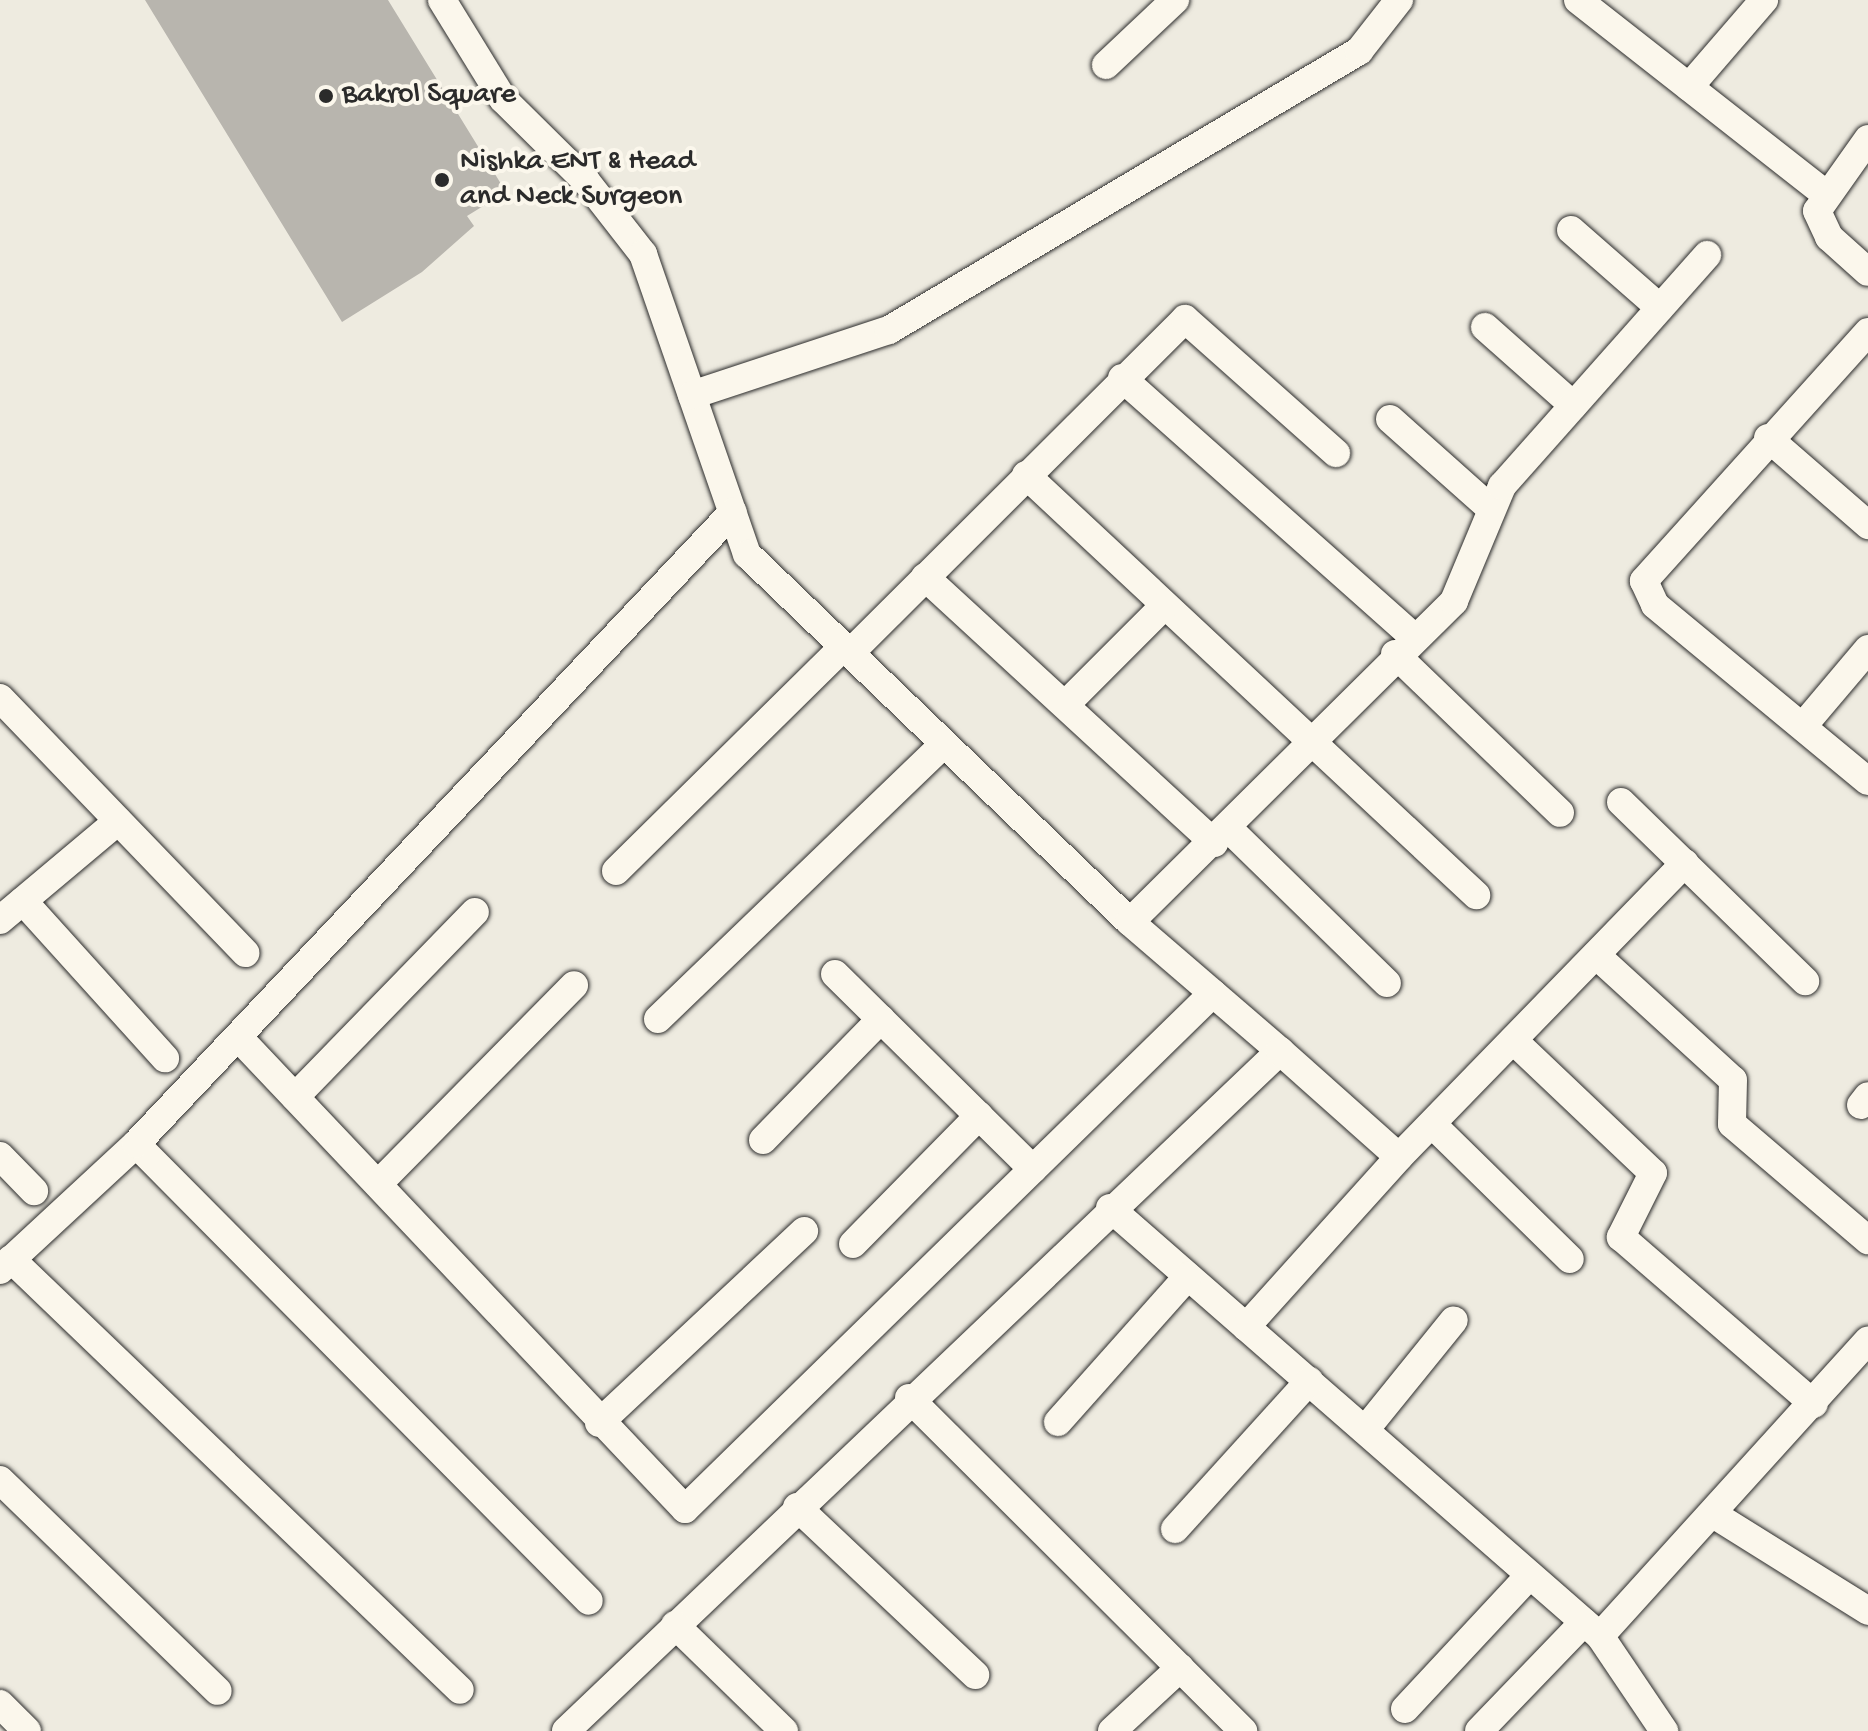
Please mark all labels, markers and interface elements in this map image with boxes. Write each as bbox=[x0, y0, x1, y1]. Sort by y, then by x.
place label: Bakrol Square bbox=[342, 78, 516, 114]
marker: Bakrol Square bbox=[317, 87, 335, 105]
place label: Nishka ENT & Head and Neck Surgeon bbox=[460, 145, 695, 216]
marker: Nishka ENT & Head and Neck Surgeon bbox=[431, 169, 453, 191]

